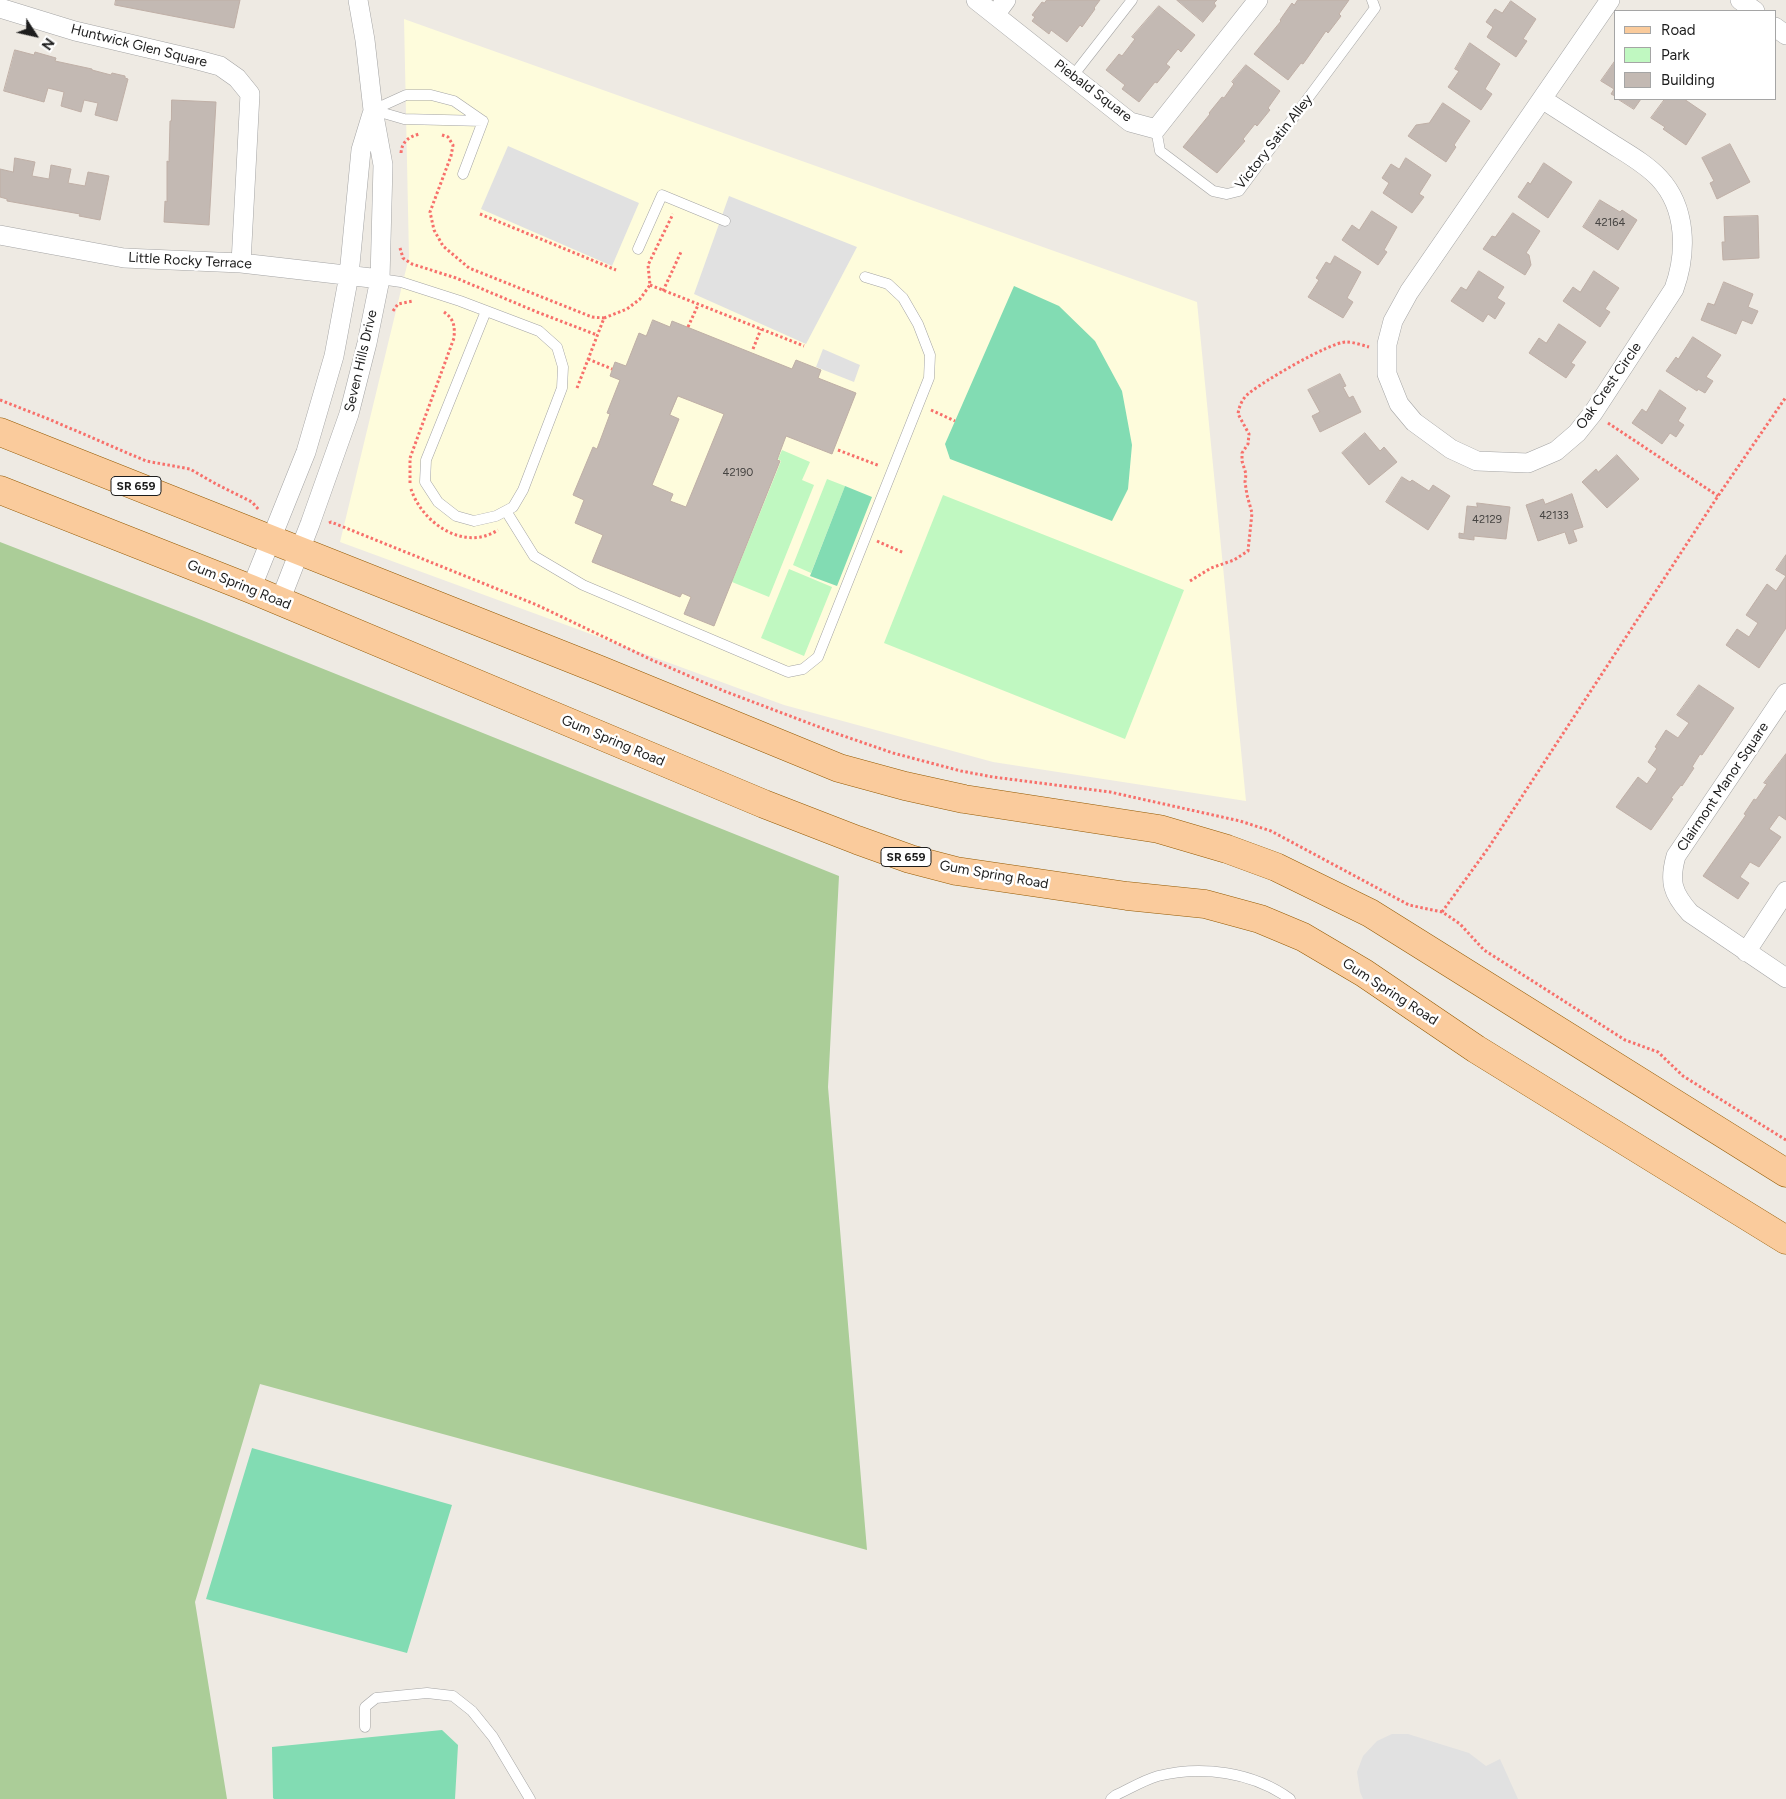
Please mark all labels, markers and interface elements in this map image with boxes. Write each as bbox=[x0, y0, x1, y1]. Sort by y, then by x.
north arrow bbox=[10, 10, 60, 60]
legend bbox=[1614, 10, 1776, 100]
street label: Huntwick Glen Square bbox=[69, 21, 209, 71]
text: Road bbox=[1661, 21, 1696, 39]
text: N bbox=[38, 35, 58, 53]
text: Park bbox=[1661, 46, 1690, 64]
street label: Piebald Square bbox=[1051, 56, 1135, 126]
text: Building bbox=[1661, 71, 1715, 89]
street label: Victory Satin Alley bbox=[1232, 91, 1316, 193]
house number: 42164 bbox=[1595, 216, 1625, 230]
street label: Little Rocky Terrace bbox=[128, 249, 252, 273]
street label: Seven Hills Drive bbox=[341, 308, 381, 414]
street label: Oak Crest Circle bbox=[1573, 339, 1645, 433]
house number: 42190 bbox=[723, 466, 753, 480]
road number: SR 659 bbox=[111, 476, 161, 496]
house number: 42133 bbox=[1539, 509, 1569, 523]
house number: 42129 bbox=[1472, 513, 1502, 527]
street label: Gum Spring Road bbox=[185, 557, 293, 613]
street label: Gum Spring Road bbox=[559, 712, 667, 770]
street label: Clairmont Manor Square bbox=[1674, 719, 1772, 855]
road number: SR 659 bbox=[881, 848, 931, 866]
street label: Gum Spring Road bbox=[938, 857, 1050, 893]
street label: Gum Spring Road bbox=[1339, 955, 1441, 1029]

